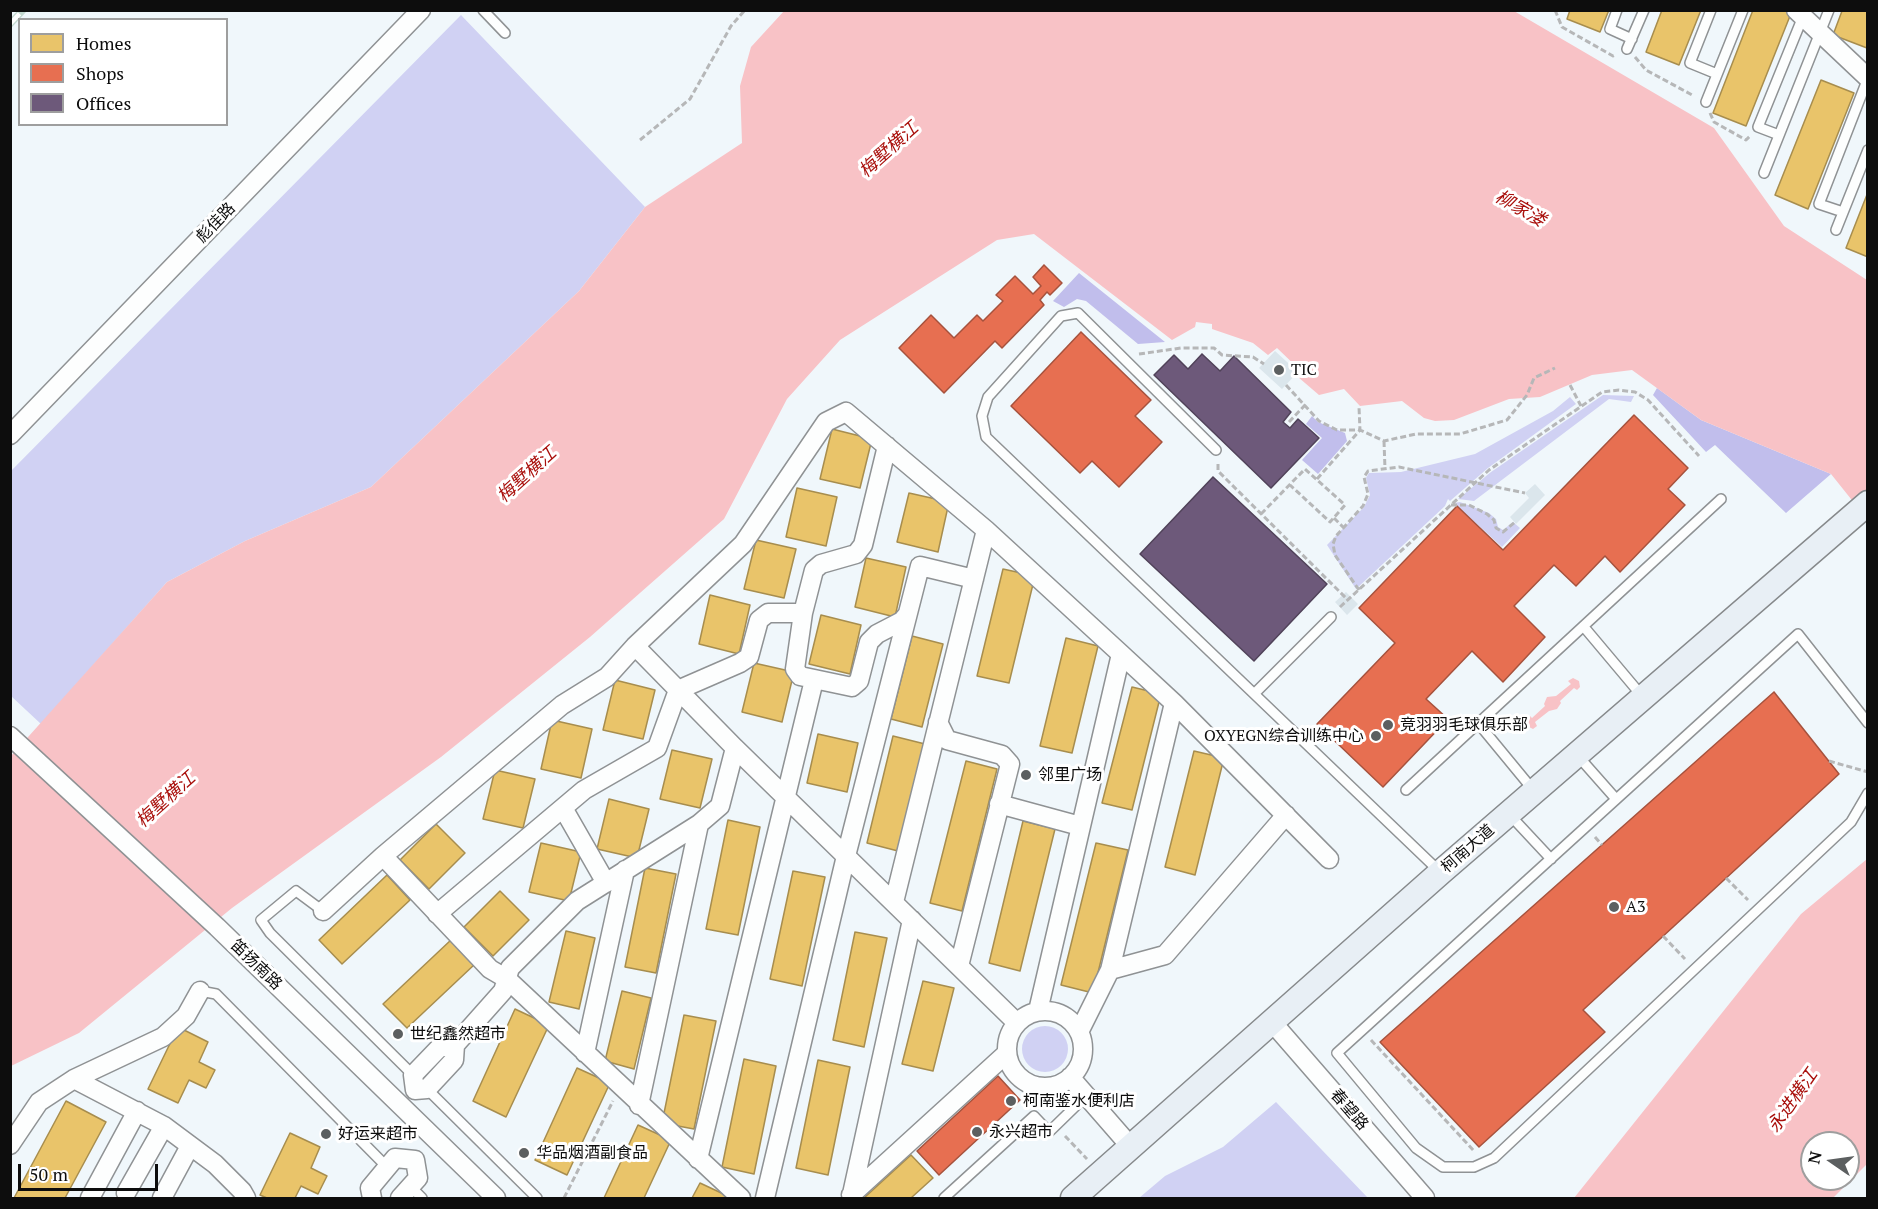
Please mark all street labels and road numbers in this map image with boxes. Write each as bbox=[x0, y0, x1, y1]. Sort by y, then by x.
street label: 彪佳路 bbox=[192, 199, 240, 247]
street label: 柯南大道 bbox=[1438, 821, 1498, 877]
street label: 笛扬南路 bbox=[226, 936, 286, 994]
street label: 春望路 bbox=[1326, 1086, 1372, 1134]

